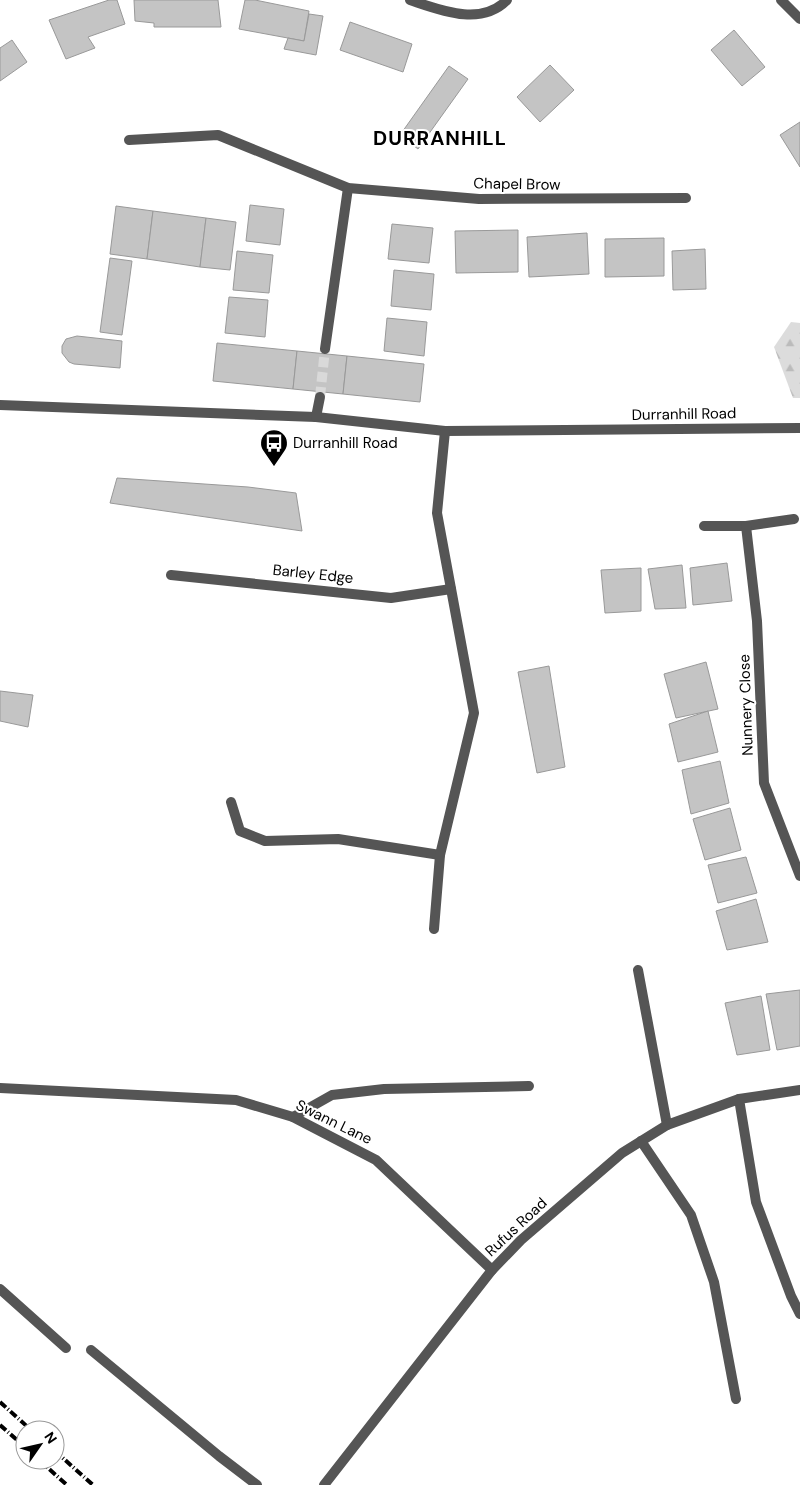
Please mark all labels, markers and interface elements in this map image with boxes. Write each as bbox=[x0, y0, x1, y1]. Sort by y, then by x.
district label: DURRANHILL bbox=[373, 125, 507, 151]
street label: Chapel Brow bbox=[473, 173, 561, 195]
street label: Durranhill Road bbox=[632, 403, 736, 425]
bus stop icon: Durranhill Road bbox=[259, 428, 289, 467]
place label: Durranhill Road bbox=[293, 433, 398, 453]
street label: Barley Edge bbox=[272, 560, 354, 588]
street label: Nunnery Close bbox=[734, 654, 758, 756]
street label: Swann Lane bbox=[293, 1095, 375, 1149]
street label: Rufus Road bbox=[481, 1193, 551, 1261]
north arrow bbox=[15, 1420, 65, 1470]
text: N bbox=[40, 1428, 61, 1447]

